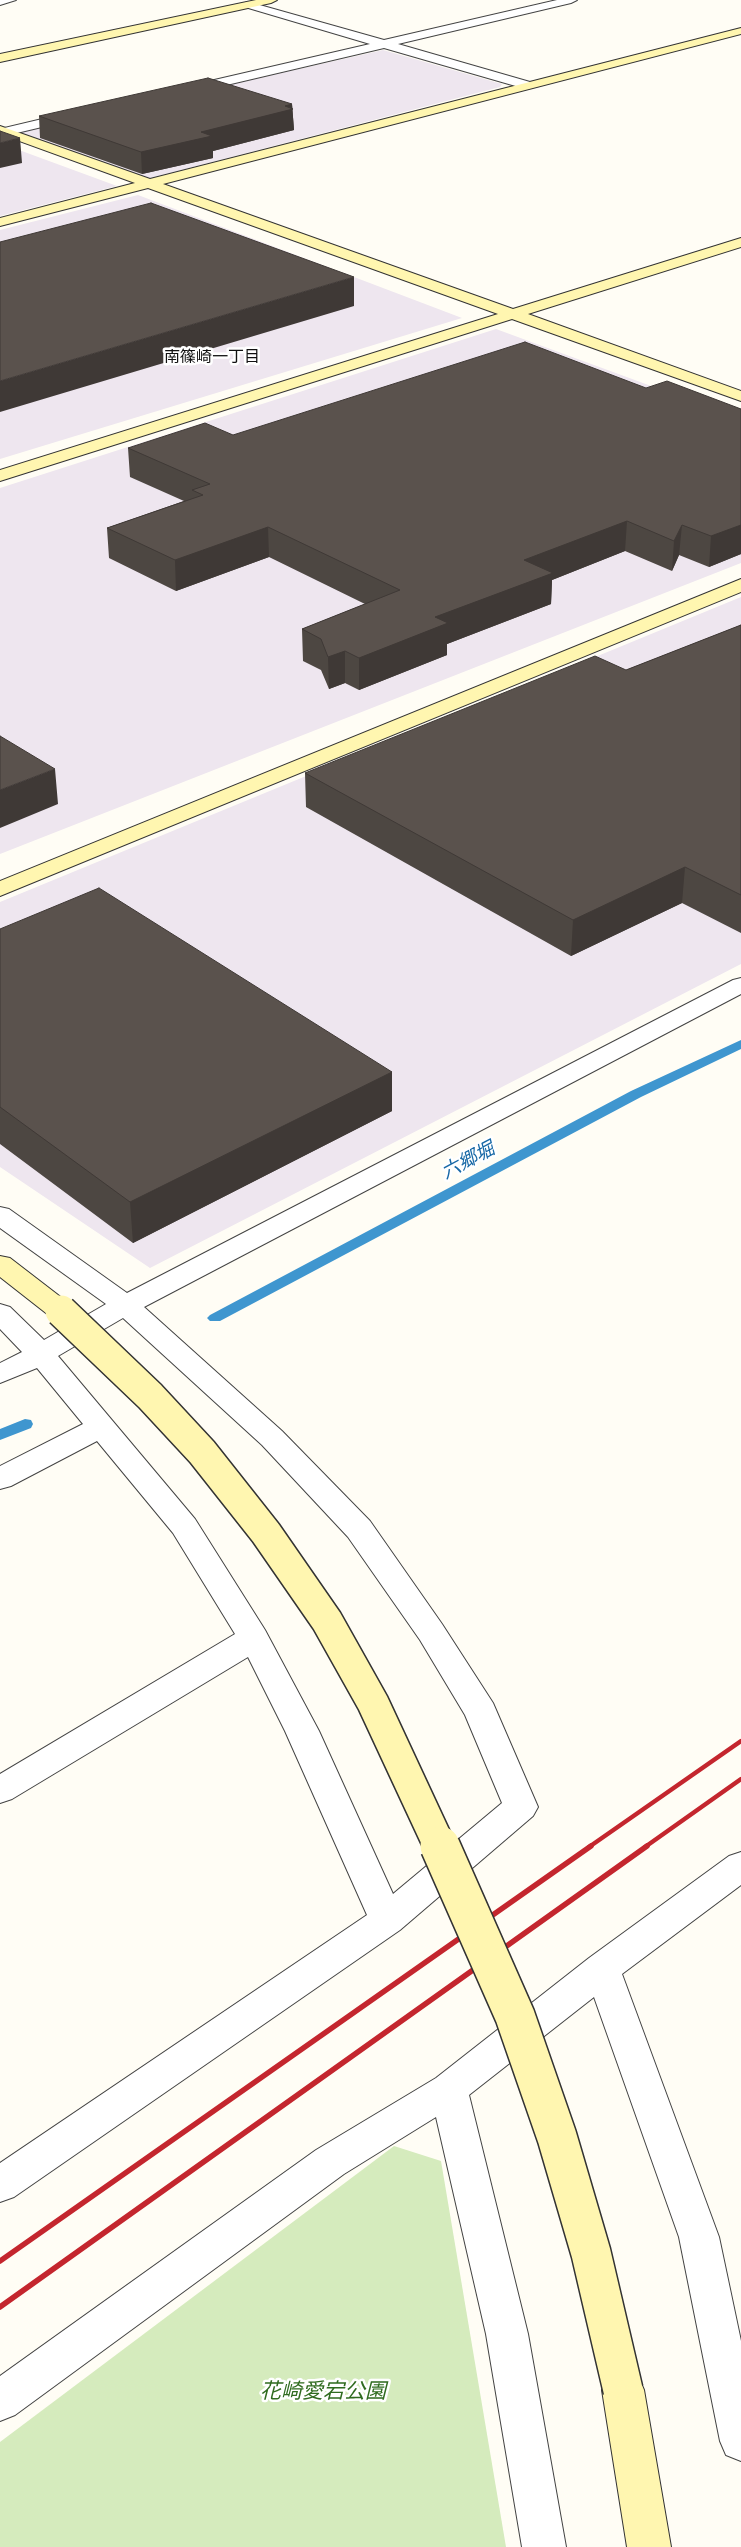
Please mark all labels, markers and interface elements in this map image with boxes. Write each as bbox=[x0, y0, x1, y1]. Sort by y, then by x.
district label: 南篠崎一丁目 bbox=[164, 347, 260, 367]
water label: 六郷堀 bbox=[437, 1138, 499, 1184]
park label: 花崎愛宕公園 bbox=[260, 2379, 386, 2405]

